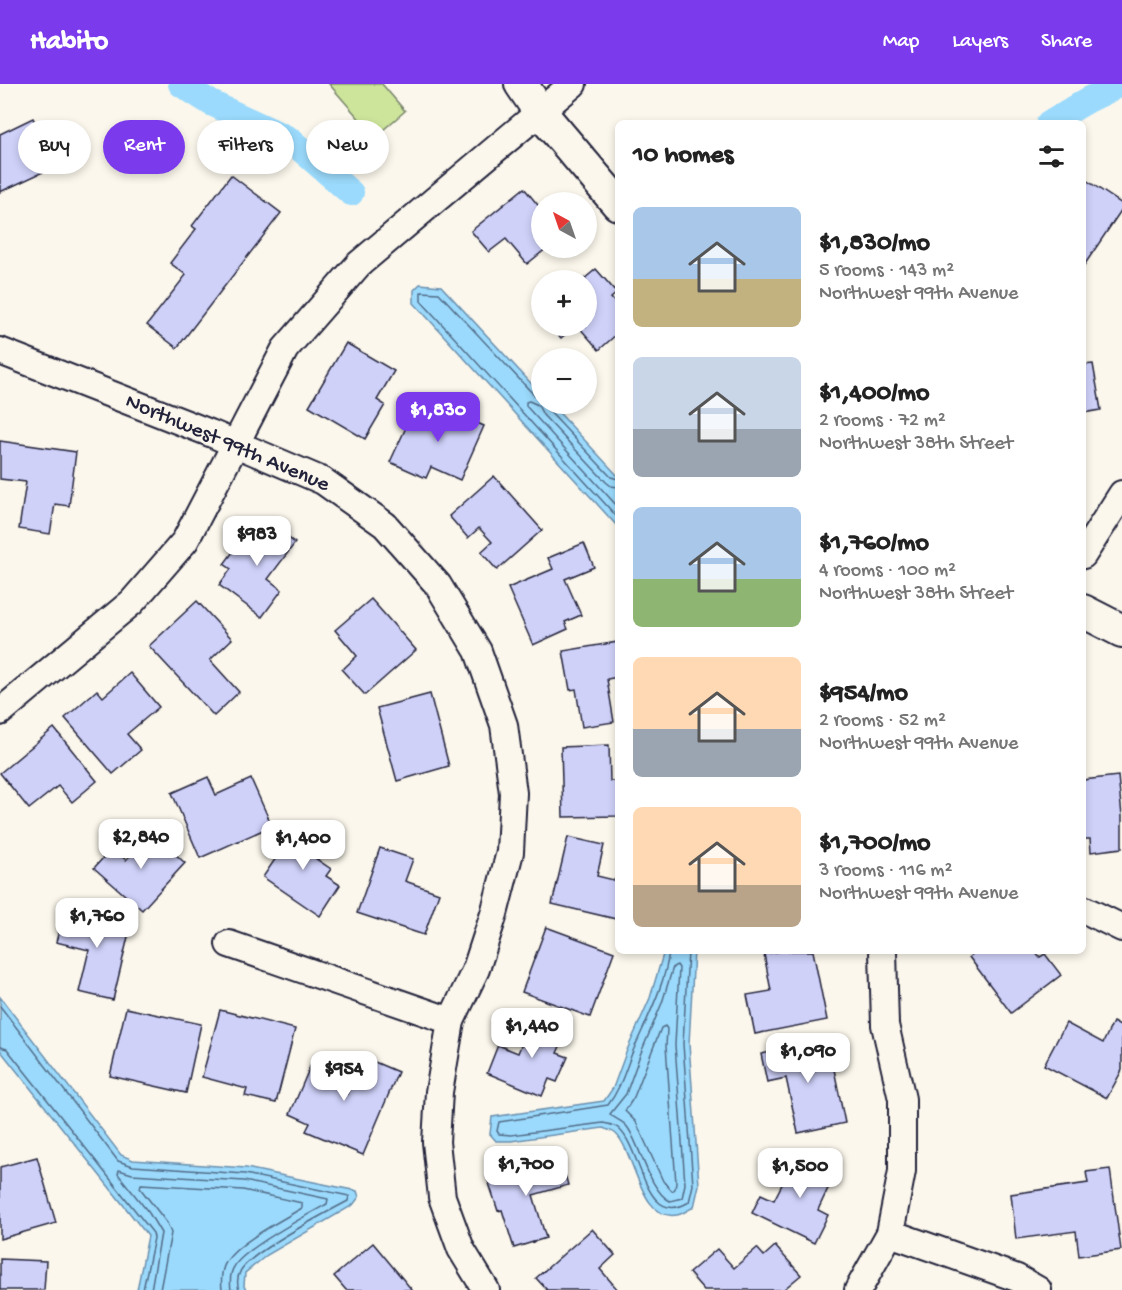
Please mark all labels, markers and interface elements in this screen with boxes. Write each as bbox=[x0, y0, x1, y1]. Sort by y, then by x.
text: Habito bbox=[30, 26, 108, 59]
text: Map bbox=[883, 30, 919, 55]
text: Layers bbox=[952, 30, 1008, 55]
text: Share bbox=[1041, 30, 1092, 55]
chip: Buy bbox=[18, 120, 91, 174]
chip: Rent bbox=[103, 120, 185, 174]
chip: Filters bbox=[197, 120, 294, 174]
chip: New bbox=[306, 120, 389, 174]
icon: filters bbox=[1035, 140, 1068, 173]
text: 10 homes bbox=[633, 141, 733, 172]
north arrow bbox=[531, 192, 597, 258]
map controls bbox=[531, 192, 597, 414]
text: $1,830/mo bbox=[819, 229, 930, 260]
icon: home bbox=[681, 231, 753, 303]
text: 5 rooms · 143 m² bbox=[819, 260, 954, 283]
button: + bbox=[531, 270, 597, 336]
text: Northwest 99th Avenue bbox=[819, 283, 1018, 306]
button: − bbox=[531, 348, 597, 414]
text: $1,400/mo bbox=[819, 379, 929, 410]
icon: home bbox=[681, 381, 753, 453]
street label: Northwest 99th Avenue bbox=[121, 389, 334, 499]
pin: $1,830 bbox=[389, 392, 487, 443]
text: $1,830 bbox=[410, 400, 466, 423]
text: 2 rooms · 72 m² bbox=[819, 410, 946, 433]
text: Northwest 38th Street bbox=[819, 433, 1013, 456]
pin: $983 bbox=[221, 516, 293, 567]
text: $983 bbox=[237, 524, 277, 547]
text: $1,760/mo bbox=[819, 529, 929, 560]
icon: home bbox=[681, 531, 753, 603]
text: 4 rooms · 100 m² bbox=[819, 560, 956, 583]
text: Northwest 38th Street bbox=[819, 583, 1013, 606]
text: $954/mo bbox=[819, 679, 908, 710]
icon: home bbox=[681, 681, 753, 753]
text: 2 rooms · 52 m² bbox=[819, 710, 946, 733]
text: Northwest 99th Avenue bbox=[819, 733, 1018, 756]
pin: $2,840 bbox=[92, 819, 190, 870]
pin: $1,400 bbox=[254, 820, 352, 871]
text: $2,840 bbox=[113, 827, 169, 850]
text: $1,400 bbox=[275, 828, 331, 851]
text: $1,700/mo bbox=[819, 829, 931, 860]
icon: home bbox=[681, 831, 753, 903]
text: 3 rooms · 116 m² bbox=[819, 860, 952, 883]
text: Northwest 99th Avenue bbox=[819, 883, 1018, 906]
pin: $1,760 bbox=[48, 898, 146, 949]
text: $1,760 bbox=[69, 906, 125, 929]
pin: $1,440 bbox=[483, 1008, 581, 1059]
text: $1,440 bbox=[505, 1016, 559, 1039]
pin: $1,090 bbox=[759, 1033, 857, 1084]
text: $1,090 bbox=[780, 1041, 836, 1064]
pin: $954 bbox=[308, 1051, 380, 1102]
text: $954 bbox=[325, 1059, 363, 1082]
pin: $1,700 bbox=[477, 1146, 575, 1197]
pin: $1,500 bbox=[751, 1148, 849, 1199]
text: $1,700 bbox=[498, 1154, 554, 1177]
text: $1,500 bbox=[772, 1156, 828, 1179]

